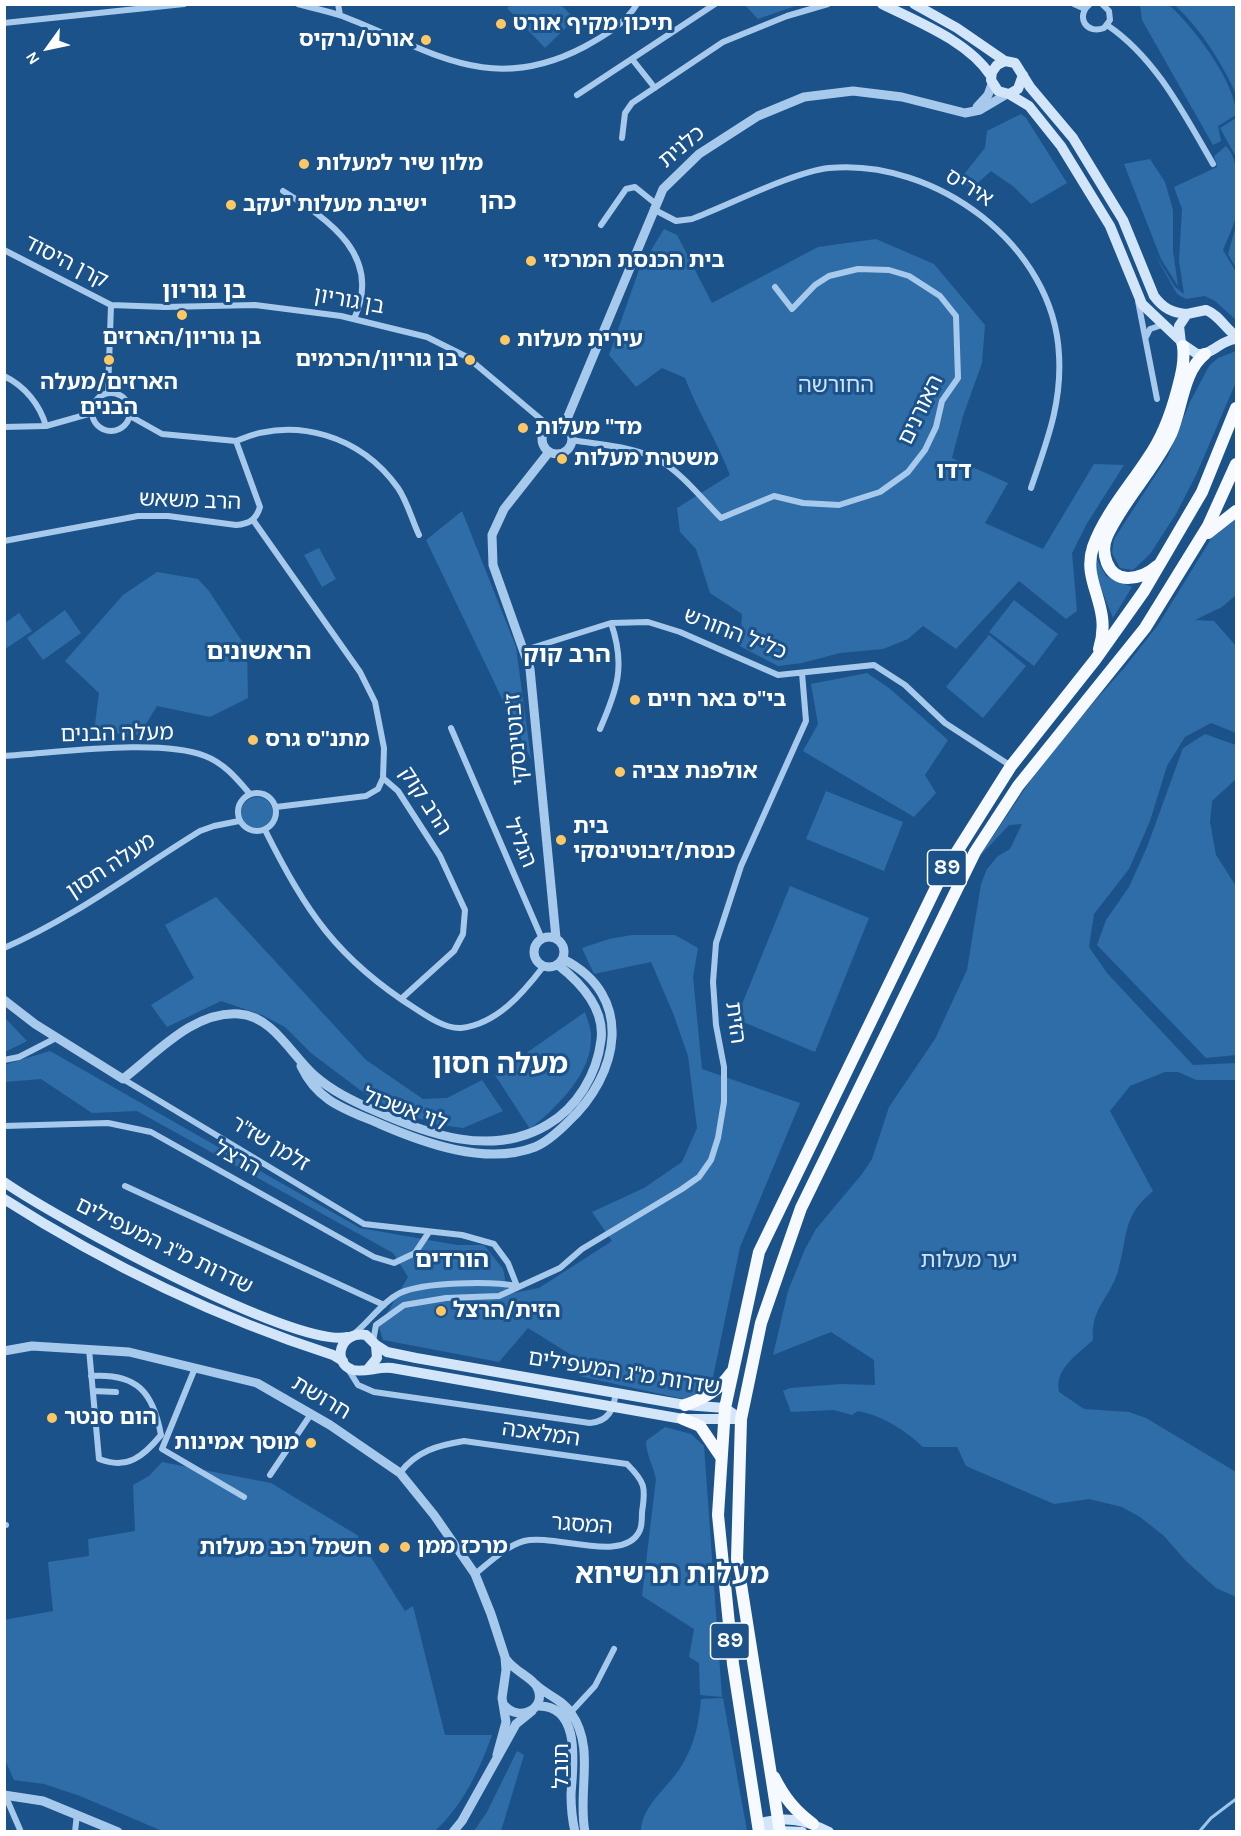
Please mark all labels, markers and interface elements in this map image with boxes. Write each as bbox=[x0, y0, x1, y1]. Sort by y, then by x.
place label: תיכון מקיף אורט bbox=[513, 11, 673, 37]
marker: תיכון מקיף אורט bbox=[494, 17, 508, 31]
north arrow bbox=[18, 18, 78, 78]
place label: אורט/נרקיס bbox=[299, 27, 414, 53]
marker: אורט/נרקיס bbox=[419, 33, 433, 47]
text: N bbox=[21, 48, 44, 68]
street label: כלנית bbox=[654, 120, 710, 174]
place label: מלון שיר למעלות bbox=[316, 151, 483, 177]
marker: מלון שיר למעלות bbox=[297, 157, 311, 171]
street label: איריס bbox=[940, 163, 998, 213]
district label: כהן bbox=[480, 188, 516, 216]
place label: ישיבת מעלות יעקב bbox=[243, 192, 427, 218]
marker: ישיבת מעלות יעקב bbox=[224, 198, 238, 212]
street label: קרן היסוד bbox=[20, 230, 112, 294]
place label: בית הכנסת המרכזי bbox=[543, 248, 725, 274]
marker: בית הכנסת המרכזי bbox=[524, 254, 538, 268]
district label: בן גוריון bbox=[162, 277, 246, 305]
street label: בן גוריון bbox=[311, 282, 387, 320]
marker: בן גוריון/הארזים bbox=[175, 308, 189, 322]
place label: בן גוריון/הארזים bbox=[103, 325, 261, 351]
place label: עירית מעלות bbox=[517, 327, 643, 353]
marker: עירית מעלות bbox=[498, 333, 512, 347]
place label: בן גוריון/הכרמים bbox=[295, 347, 458, 373]
marker: הארזים/מעלה הבנים bbox=[102, 353, 116, 367]
marker: בן גוריון/הכרמים bbox=[463, 353, 477, 367]
place label: הארזים/מעלה הבנים bbox=[40, 370, 178, 422]
street label: האורנים bbox=[893, 371, 949, 449]
park label: החורשה bbox=[798, 373, 874, 399]
place label: מד" מעלות bbox=[535, 415, 642, 441]
marker: מד" מעלות bbox=[516, 421, 530, 435]
place label: משטרת מעלות bbox=[574, 446, 719, 472]
marker: משטרת מעלות bbox=[555, 452, 569, 466]
district label: דדו bbox=[936, 457, 972, 485]
street label: הרב משאש bbox=[138, 486, 242, 516]
street label: כליל החורש bbox=[680, 602, 790, 666]
district label: הראשונים bbox=[207, 638, 311, 666]
district label: הרב קוק bbox=[523, 641, 611, 669]
place label: בי"ס באר חיים bbox=[647, 687, 786, 713]
street label: ז'בוטינסקי bbox=[500, 692, 534, 786]
marker: בי"ס באר חיים bbox=[628, 693, 642, 707]
street label: מעלה הבנים bbox=[60, 720, 174, 748]
place label: מתנ"ס גרס bbox=[265, 727, 370, 753]
marker: מתנ"ס גרס bbox=[246, 733, 260, 747]
place label: אולפנת צביה bbox=[632, 759, 758, 785]
street label: הרב קוק bbox=[393, 762, 457, 840]
marker: אולפנת צביה bbox=[613, 765, 627, 779]
street label: הגליל bbox=[498, 814, 542, 872]
place label: בית כנסת/ז׳בוטינסקי bbox=[573, 814, 735, 866]
street label: מעלה חסון bbox=[62, 828, 160, 904]
marker: בית כנסת/ז׳בוטינסקי bbox=[554, 833, 568, 847]
road number: 89 bbox=[928, 850, 966, 886]
street label: הזית bbox=[719, 1000, 751, 1046]
district label: מעלה חסון bbox=[432, 1048, 568, 1082]
street label: לוי אשכול bbox=[359, 1083, 451, 1137]
street label: זלמן שז"ר bbox=[226, 1110, 314, 1178]
street label: הרצל bbox=[209, 1136, 265, 1182]
street label: שדרות מ"ג המעפילים bbox=[71, 1192, 257, 1300]
district label: הורדים bbox=[415, 1246, 489, 1274]
park label: יער מעלות bbox=[920, 1248, 1018, 1274]
place label: הזית/הרצל bbox=[453, 1298, 560, 1324]
marker: הזית/הרצל bbox=[434, 1304, 448, 1318]
street label: שדרות מ"ג המעפילים bbox=[526, 1345, 722, 1401]
street label: חרושת bbox=[287, 1370, 355, 1426]
place label: הום סנטר bbox=[64, 1405, 157, 1431]
marker: הום סנטר bbox=[45, 1411, 59, 1425]
street label: המלאכה bbox=[500, 1415, 582, 1453]
place label: מוסך אמינות bbox=[174, 1430, 299, 1456]
marker: מוסך אמינות bbox=[304, 1436, 318, 1450]
street label: המסגר bbox=[550, 1510, 614, 1540]
place label: מרכז ממן bbox=[417, 1534, 508, 1560]
place label: חשמל רכב מעלות bbox=[199, 1535, 372, 1561]
marker: מרכז ממן bbox=[398, 1540, 412, 1554]
marker: חשמל רכב מעלות bbox=[377, 1541, 391, 1555]
district label: מעלות תרשיחא bbox=[575, 1558, 769, 1592]
road number: 89 bbox=[710, 1623, 750, 1659]
street label: תובל bbox=[549, 1743, 575, 1789]

